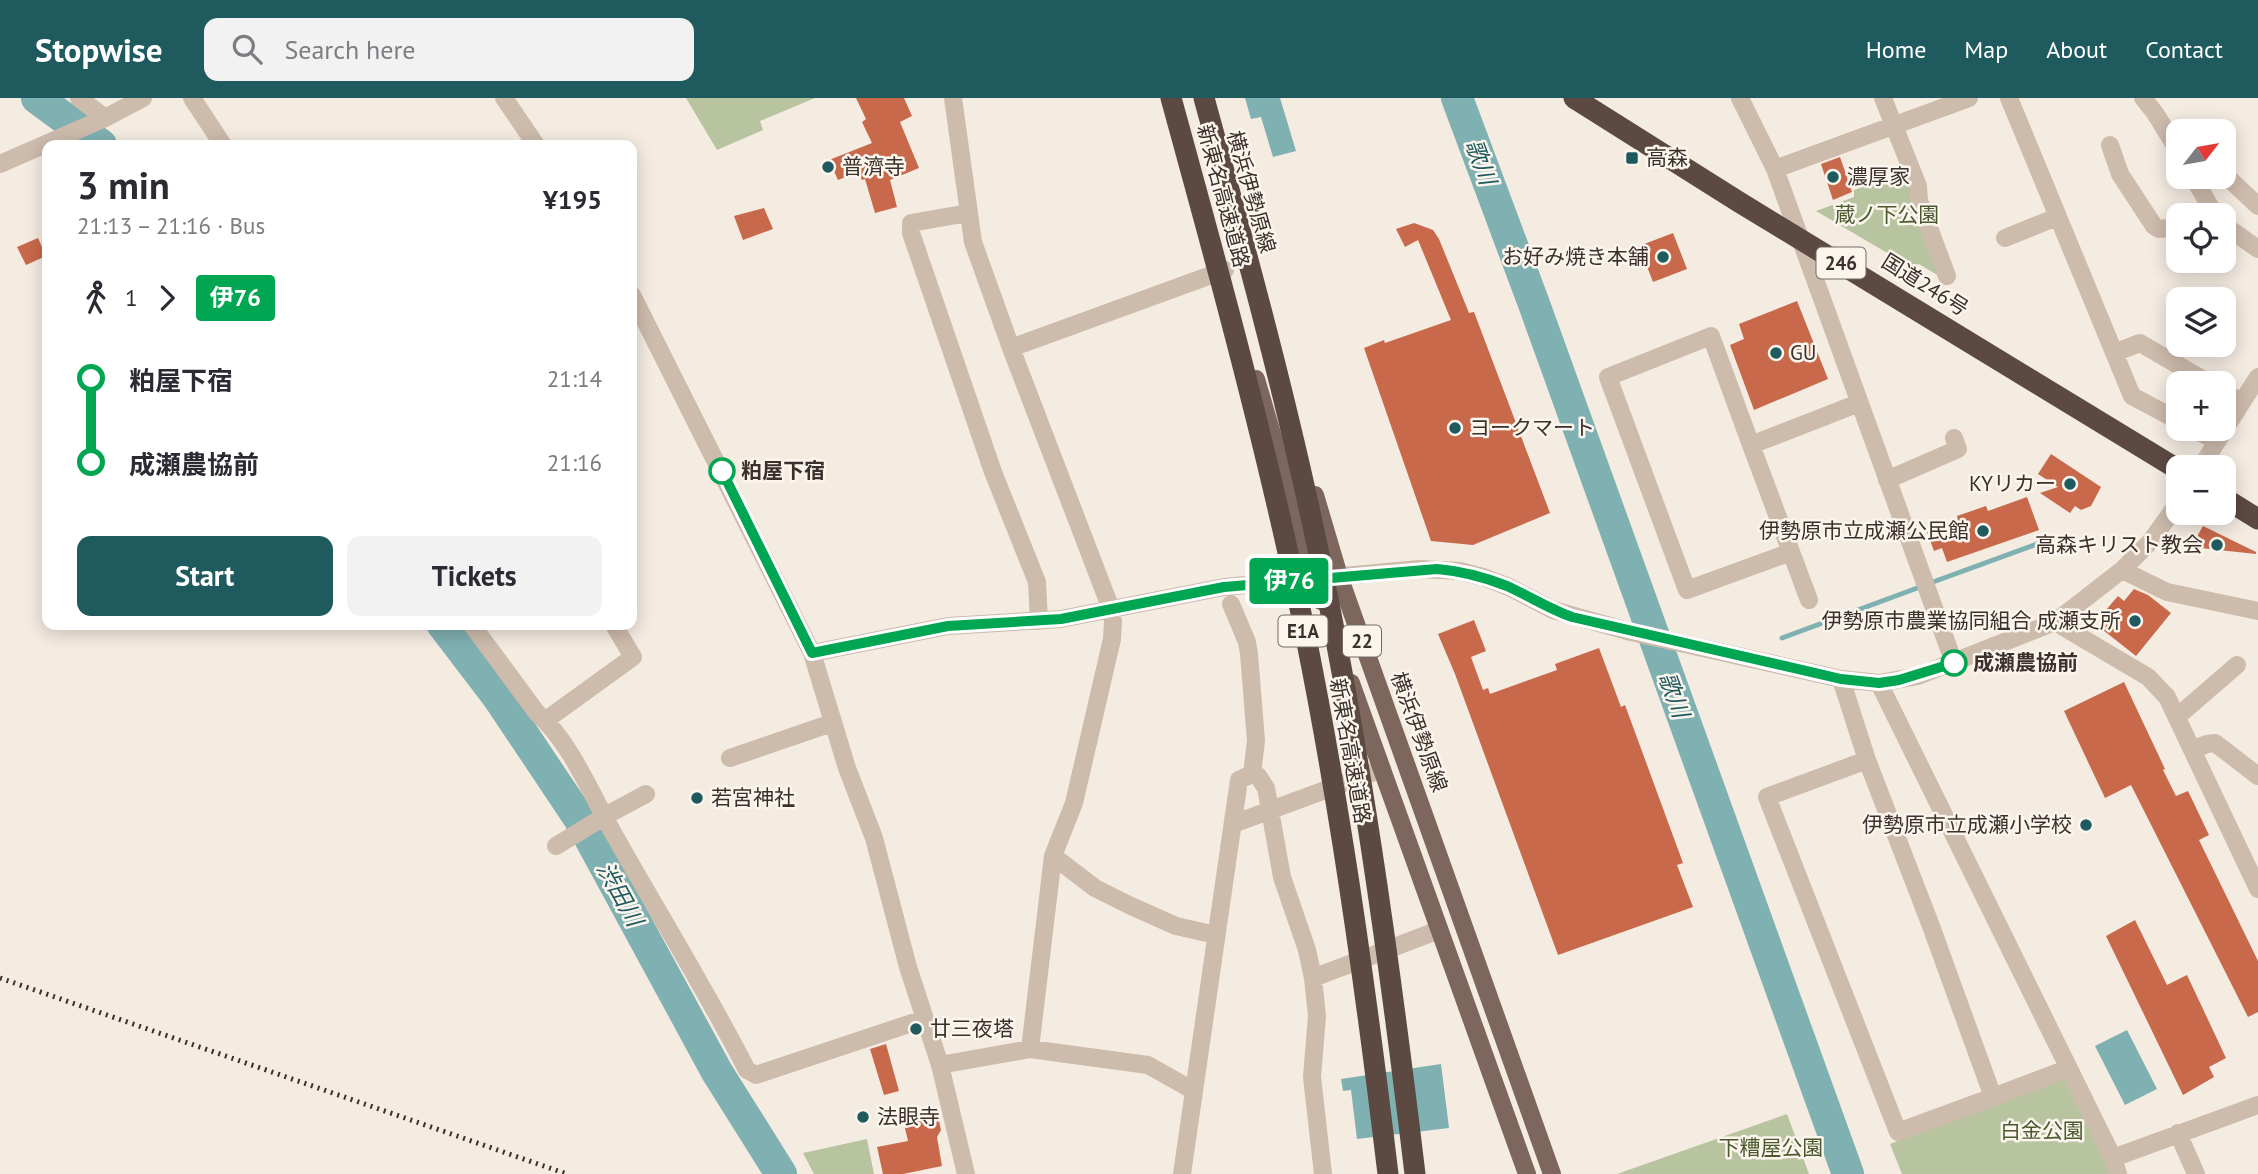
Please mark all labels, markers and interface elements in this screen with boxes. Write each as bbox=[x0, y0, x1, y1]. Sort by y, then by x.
search box bbox=[204, 18, 694, 81]
text: Stopwise bbox=[35, 28, 162, 71]
icon: search bbox=[228, 30, 266, 68]
text: Search here bbox=[284, 33, 416, 66]
text: Home bbox=[1866, 34, 1926, 65]
text: Map bbox=[1964, 34, 2008, 65]
text: About bbox=[2046, 34, 2107, 65]
text: Contact bbox=[2145, 34, 2223, 65]
north arrow bbox=[2166, 119, 2236, 189]
map controls bbox=[2166, 119, 2236, 525]
street label: 新東名高速道路 bbox=[1191, 121, 1256, 270]
street label: 横浜伊勢原線 bbox=[1221, 128, 1282, 256]
water label: 歌川 bbox=[1460, 135, 1504, 191]
place label: 高森 bbox=[1646, 144, 1688, 171]
marker: 高森 bbox=[1624, 150, 1640, 166]
place label: 普濟寺 bbox=[842, 153, 905, 180]
marker: 普濟寺 bbox=[820, 159, 836, 175]
text: 3 min bbox=[77, 160, 170, 209]
place label: 濃厚家 bbox=[1847, 163, 1910, 190]
marker: 濃厚家 bbox=[1825, 169, 1841, 185]
text: ¥195 bbox=[543, 183, 602, 216]
park label: 蔵ノ下公園 bbox=[1835, 201, 1940, 228]
button: locate bbox=[2166, 203, 2236, 273]
text: 21:13 – 21:16 · Bus bbox=[77, 211, 265, 240]
place label: お好み焼き本舗 bbox=[1502, 243, 1649, 270]
street label: 国道246号 bbox=[1877, 247, 1974, 322]
road number: 246 bbox=[1816, 248, 1866, 279]
marker: お好み焼き本舗 bbox=[1655, 249, 1671, 265]
icon: walk bbox=[77, 279, 115, 317]
icon: forward bbox=[148, 279, 186, 317]
text: 伊76 bbox=[210, 282, 261, 313]
text: 1 bbox=[125, 283, 138, 312]
button: layers bbox=[2166, 287, 2236, 357]
place label: GU bbox=[1790, 339, 1817, 366]
marker: GU bbox=[1768, 345, 1784, 361]
text: 粕屋下宿 bbox=[129, 364, 233, 397]
text: 21:14 bbox=[547, 364, 602, 393]
button: + bbox=[2166, 371, 2236, 441]
place label: ヨークマート bbox=[1469, 414, 1595, 441]
marker: ヨークマート bbox=[1447, 420, 1463, 436]
text: 成瀬農協前 bbox=[129, 448, 259, 481]
text: 21:16 bbox=[547, 448, 602, 477]
button: − bbox=[2166, 455, 2236, 525]
place label: 粕屋下宿 bbox=[741, 457, 825, 484]
marker: 粕屋下宿 bbox=[709, 458, 735, 484]
place label: KYリカー bbox=[1969, 470, 2056, 497]
marker: KYリカー bbox=[2062, 476, 2078, 492]
place label: 伊勢原市立成瀬公民館 bbox=[1759, 517, 1969, 544]
marker: 伊勢原市立成瀬公民館 bbox=[1975, 523, 1991, 539]
place label: 高森キリスト教会 bbox=[2035, 531, 2203, 558]
button: Start bbox=[77, 536, 333, 616]
button: Tickets bbox=[347, 536, 602, 616]
marker: 高森キリスト教会 bbox=[2209, 537, 2225, 553]
line badge: 伊76 bbox=[1249, 558, 1329, 604]
text: 伊76 bbox=[1263, 565, 1315, 596]
place label: 伊勢原市農業協同組合 成瀬支所 bbox=[1821, 607, 2121, 634]
marker: 伊勢原市農業協同組合 成瀬支所 bbox=[2127, 613, 2143, 629]
road number: E1A bbox=[1278, 616, 1328, 646]
road number: 22 bbox=[1343, 626, 1381, 656]
place label: 成瀬農協前 bbox=[1973, 649, 2078, 676]
marker: 成瀬農協前 bbox=[1941, 650, 1967, 676]
street label: 横浜伊勢原線 bbox=[1385, 668, 1454, 796]
water label: 歌川 bbox=[1653, 668, 1697, 724]
street label: 新東名高速道路 bbox=[1324, 676, 1377, 826]
place label: 若宮神社 bbox=[711, 784, 795, 811]
marker: 若宮神社 bbox=[689, 790, 705, 806]
place label: 伊勢原市立成瀬小学校 bbox=[1862, 811, 2072, 838]
marker: 伊勢原市立成瀬小学校 bbox=[2078, 817, 2094, 833]
water label: 渋田川 bbox=[591, 857, 651, 934]
place label: 廿三夜塔 bbox=[930, 1015, 1014, 1042]
marker: 廿三夜塔 bbox=[908, 1021, 924, 1037]
place label: 法眼寺 bbox=[877, 1103, 940, 1130]
marker: 法眼寺 bbox=[855, 1109, 871, 1125]
park label: 白金公園 bbox=[2000, 1117, 2084, 1144]
park label: 下糟屋公園 bbox=[1719, 1134, 1824, 1161]

